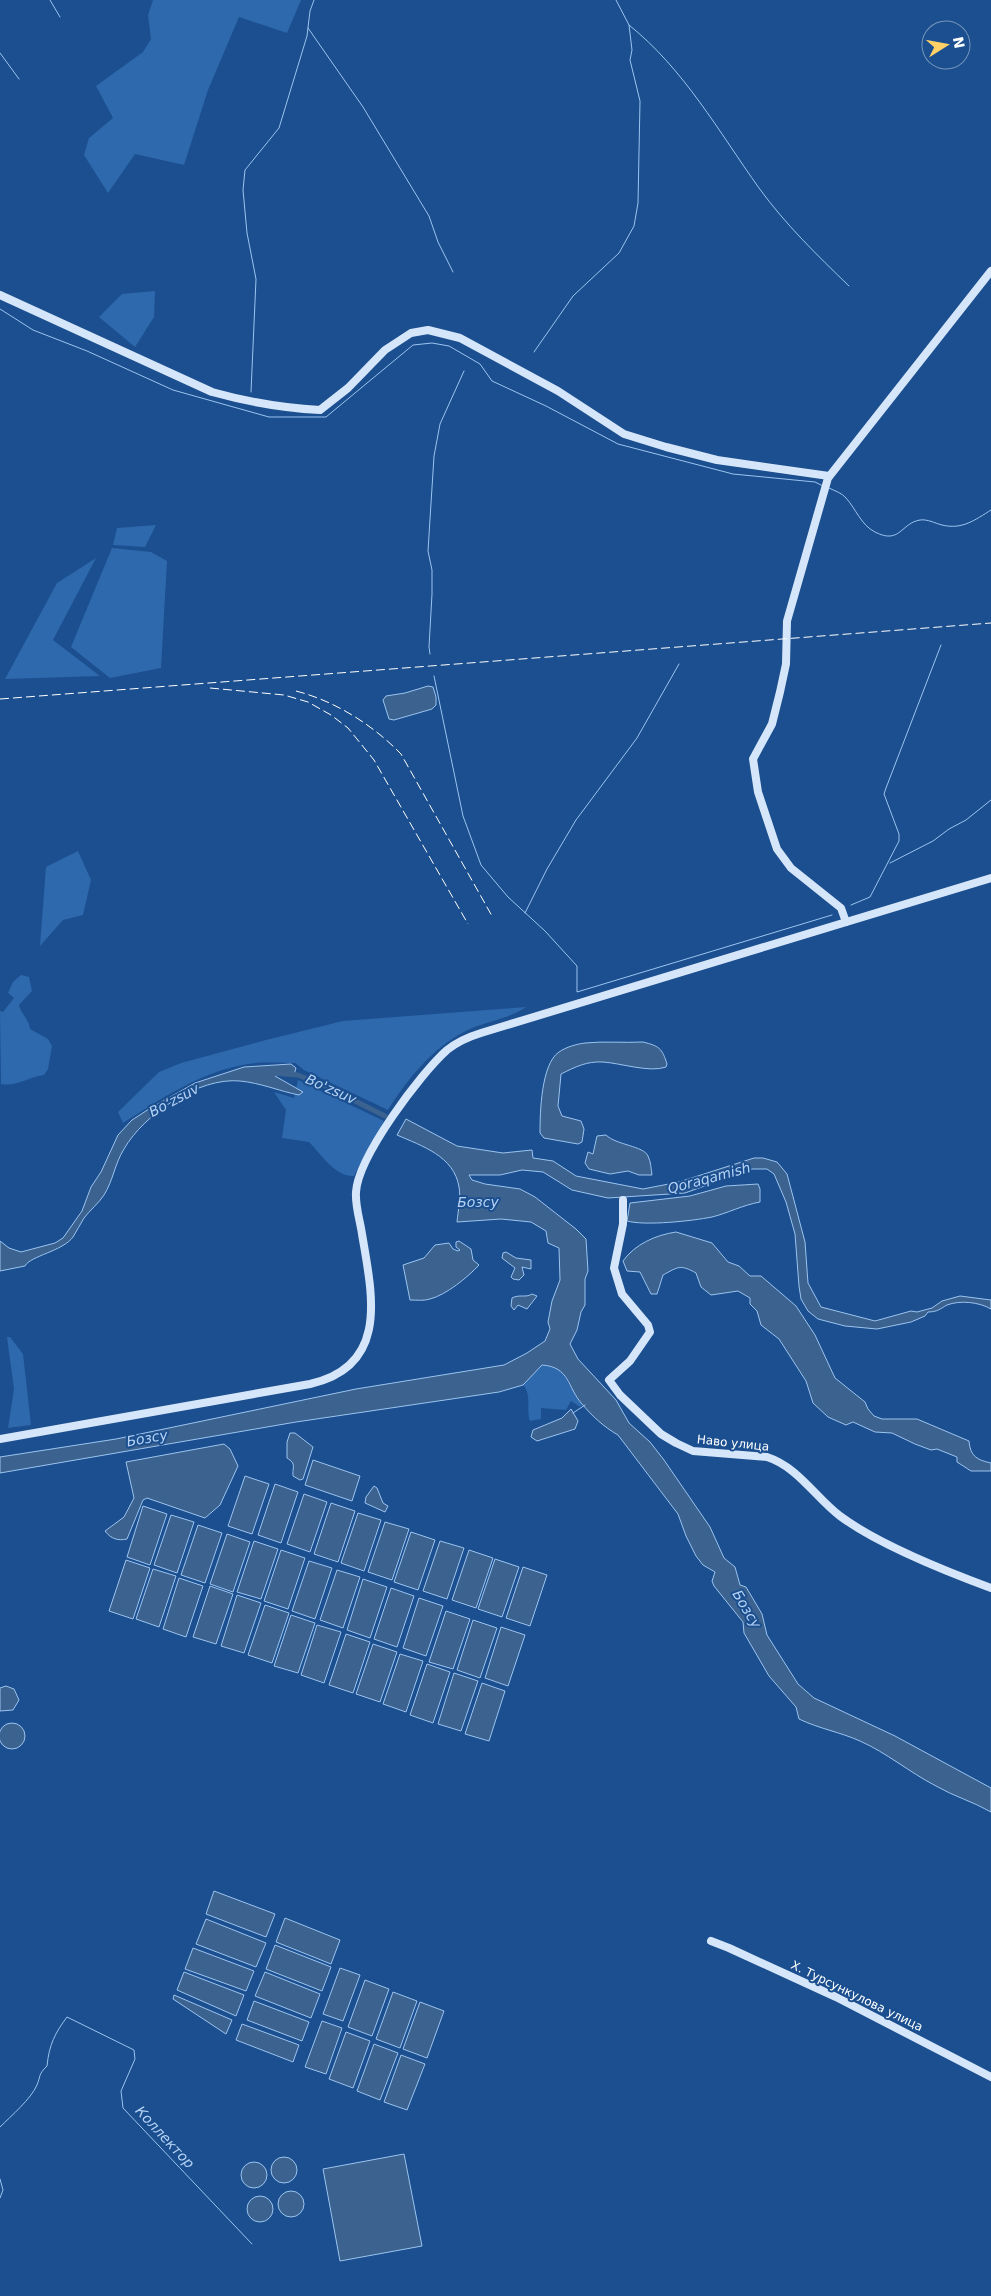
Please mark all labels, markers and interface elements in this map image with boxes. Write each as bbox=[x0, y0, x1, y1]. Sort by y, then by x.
north arrow bbox=[921, 20, 971, 70]
text: N bbox=[950, 35, 968, 50]
water label: Bo'zsuv bbox=[303, 1071, 359, 1108]
water label: Boʻzsuv bbox=[146, 1080, 202, 1120]
water label: Qoraqamish bbox=[666, 1159, 752, 1197]
water label: Бозсу bbox=[457, 1194, 500, 1210]
water label: Бозсу bbox=[125, 1426, 170, 1449]
street label: Наво улица bbox=[696, 1432, 770, 1454]
water label: Бозсу bbox=[729, 1587, 765, 1632]
street label: Х. Турсункулова улица bbox=[789, 1958, 925, 2034]
water label: Коллектор bbox=[132, 2103, 198, 2171]

